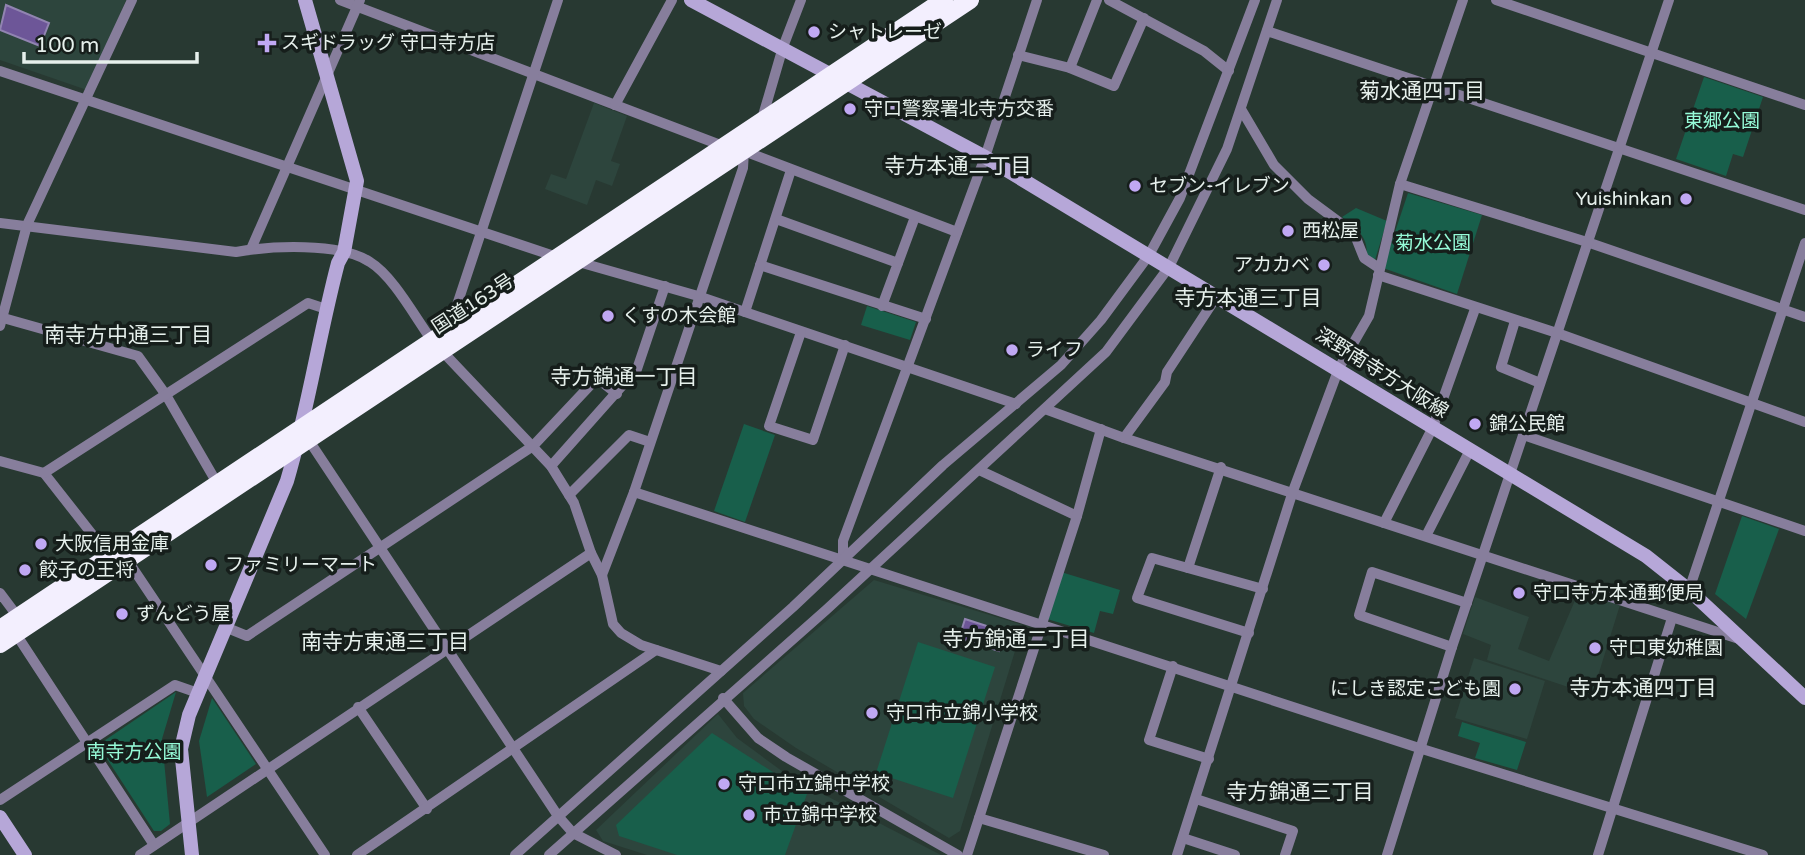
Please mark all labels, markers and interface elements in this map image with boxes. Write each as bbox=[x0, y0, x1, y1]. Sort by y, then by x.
scale bar bbox=[24, 21, 198, 65]
place label: シャトレーゼ bbox=[828, 21, 942, 43]
marker: シャトレーゼ bbox=[806, 24, 822, 40]
place label: スギドラッグ 守口寺方店 bbox=[281, 32, 495, 54]
text: 100 m bbox=[35, 33, 99, 58]
marker: スギドラッグ 守口寺方店 bbox=[259, 35, 275, 51]
district label: 菊水通四丁目 bbox=[1359, 79, 1485, 104]
place label: 守口警察署北寺方交番 bbox=[864, 98, 1054, 120]
marker: 守口警察署北寺方交番 bbox=[842, 101, 858, 117]
park label: 東郷公園 bbox=[1684, 110, 1760, 132]
district label: 寺方本通二丁目 bbox=[885, 154, 1032, 179]
place label: セブン-イレブン bbox=[1149, 175, 1290, 197]
marker: セブン-イレブン bbox=[1127, 178, 1143, 194]
place label: Yuishinkan bbox=[1575, 188, 1672, 210]
marker: Yuishinkan bbox=[1678, 191, 1694, 207]
place label: 西松屋 bbox=[1302, 220, 1359, 242]
marker: 西松屋 bbox=[1280, 223, 1296, 239]
park label: 菊水公園 bbox=[1395, 232, 1471, 254]
place label: アカカベ bbox=[1234, 254, 1310, 276]
marker: アカカベ bbox=[1316, 257, 1332, 273]
street label: 国道163号 bbox=[428, 270, 518, 338]
district label: 寺方本通三丁目 bbox=[1175, 286, 1322, 311]
place label: くすの木会館 bbox=[622, 305, 736, 327]
marker: くすの木会館 bbox=[600, 308, 616, 324]
district label: 南寺方中通三丁目 bbox=[44, 323, 212, 348]
street label: 深野南寺方大阪線 bbox=[1312, 323, 1452, 423]
place label: ライフ bbox=[1026, 339, 1083, 361]
marker: ライフ bbox=[1004, 342, 1020, 358]
district label: 寺方錦通一丁目 bbox=[551, 365, 698, 390]
place label: 錦公民館 bbox=[1489, 413, 1565, 435]
marker: 錦公民館 bbox=[1467, 416, 1483, 432]
place label: 大阪信用金庫 bbox=[55, 533, 169, 555]
marker: 大阪信用金庫 bbox=[33, 536, 49, 552]
place label: ファミリーマート bbox=[225, 554, 377, 576]
marker: ファミリーマート bbox=[203, 557, 219, 573]
place label: 餃子の王将 bbox=[39, 559, 134, 581]
marker: 餃子の王将 bbox=[17, 562, 33, 578]
place label: 守口寺方本通郵便局 bbox=[1533, 582, 1704, 604]
marker: 守口寺方本通郵便局 bbox=[1511, 585, 1527, 601]
place label: ずんどう屋 bbox=[136, 603, 230, 625]
marker: ずんどう屋 bbox=[114, 606, 130, 622]
district label: 寺方錦通二丁目 bbox=[943, 627, 1090, 652]
district label: 南寺方東通三丁目 bbox=[301, 630, 469, 655]
place label: 守口東幼稚園 bbox=[1609, 637, 1723, 659]
marker: 守口東幼稚園 bbox=[1587, 640, 1603, 656]
district label: 寺方本通四丁目 bbox=[1570, 676, 1717, 701]
place label: にしき認定こども園 bbox=[1330, 678, 1501, 700]
marker: にしき認定こども園 bbox=[1507, 681, 1523, 697]
place label: 守口市立錦小学校 bbox=[886, 702, 1038, 724]
marker: 守口市立錦小学校 bbox=[864, 705, 880, 721]
park label: 南寺方公園 bbox=[86, 741, 182, 763]
place label: 守口市立錦中学校 bbox=[738, 773, 890, 795]
marker: 守口市立錦中学校 bbox=[716, 776, 732, 792]
district label: 寺方錦通三丁目 bbox=[1227, 780, 1374, 805]
place label: 市立錦中学校 bbox=[763, 804, 877, 826]
marker: 市立錦中学校 bbox=[741, 807, 757, 823]

